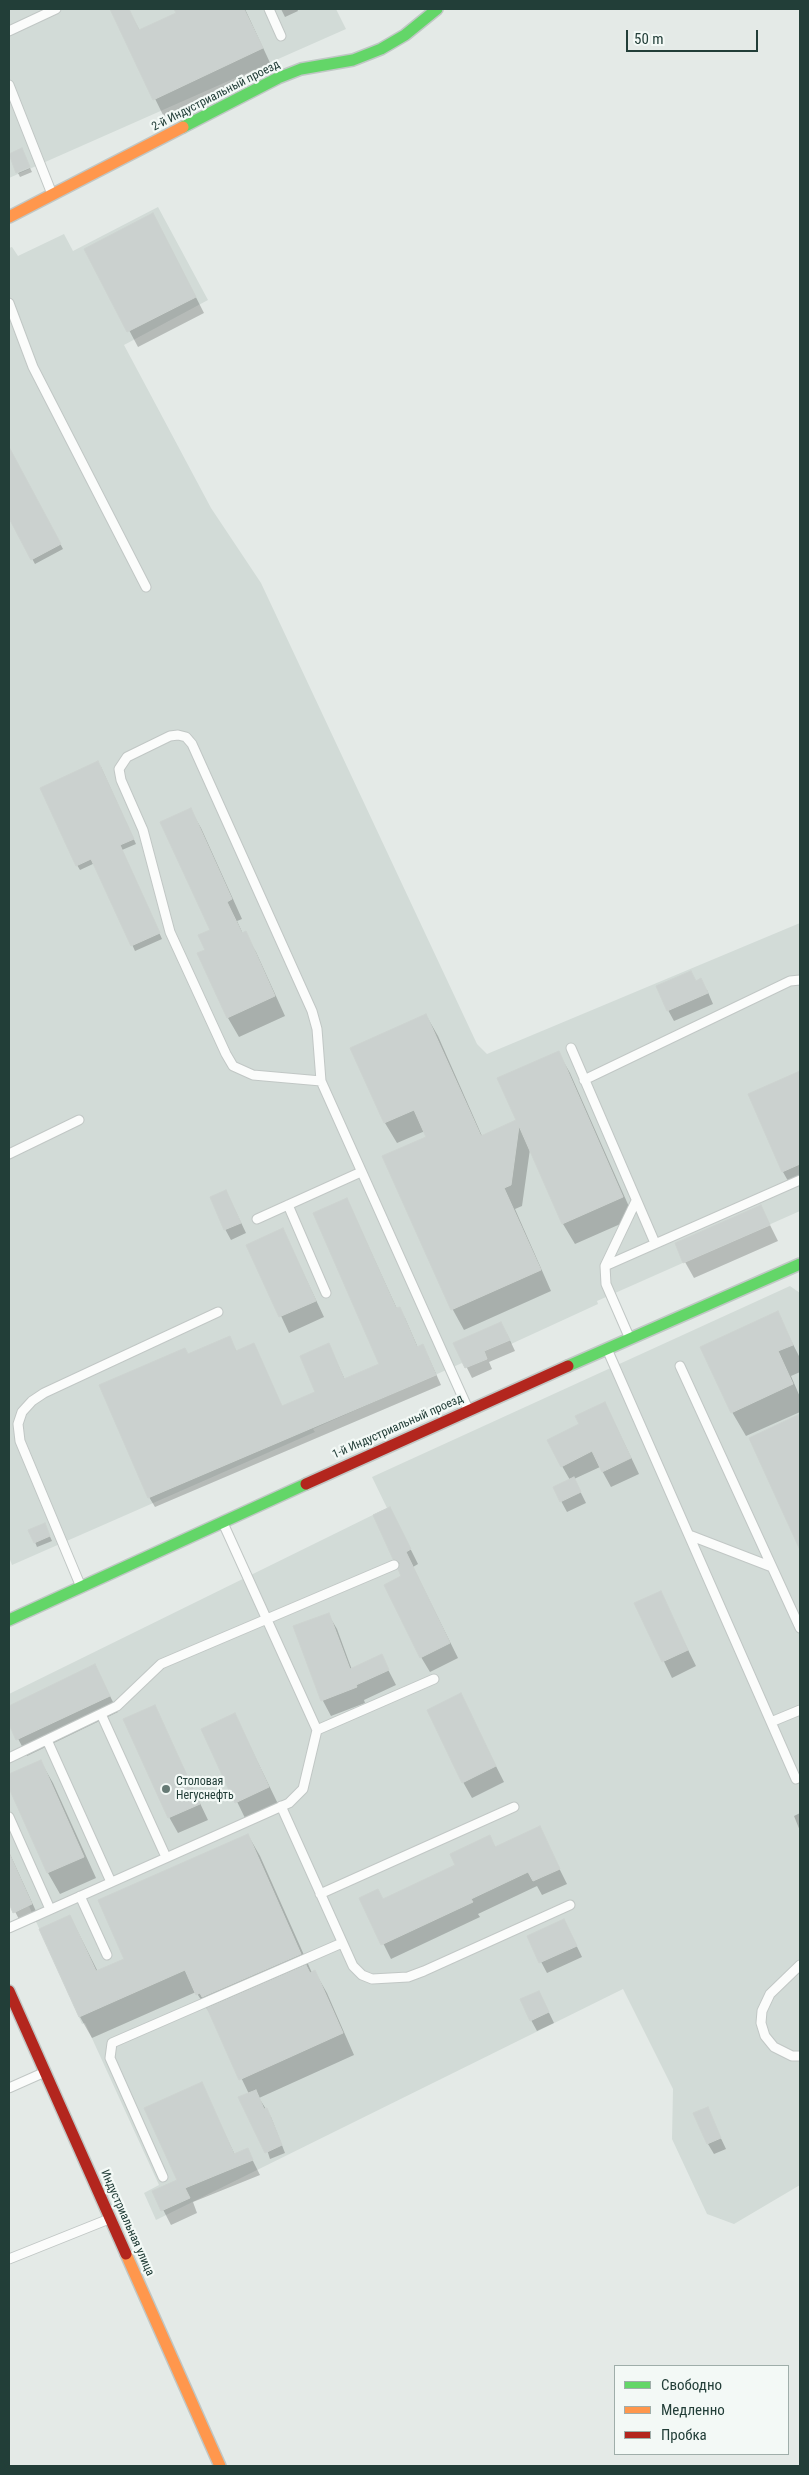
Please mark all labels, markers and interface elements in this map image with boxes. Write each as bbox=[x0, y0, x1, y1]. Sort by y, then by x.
scale bar bbox=[629, 20, 762, 52]
text: 50 m bbox=[634, 30, 664, 48]
street label: 2-й Индустриальный проезд bbox=[150, 57, 282, 135]
street label: 1-й Индустриальный проезд bbox=[330, 1392, 466, 1462]
place label: Столовая Негуснефть bbox=[176, 1775, 234, 1803]
marker: Столовая Негуснефть bbox=[160, 1783, 172, 1795]
street label: Индустриальная улица bbox=[97, 2168, 157, 2278]
legend bbox=[614, 2365, 789, 2455]
text: Свободно bbox=[661, 2376, 722, 2394]
text: Медленно bbox=[661, 2401, 725, 2419]
text: Пробка bbox=[661, 2426, 707, 2444]

